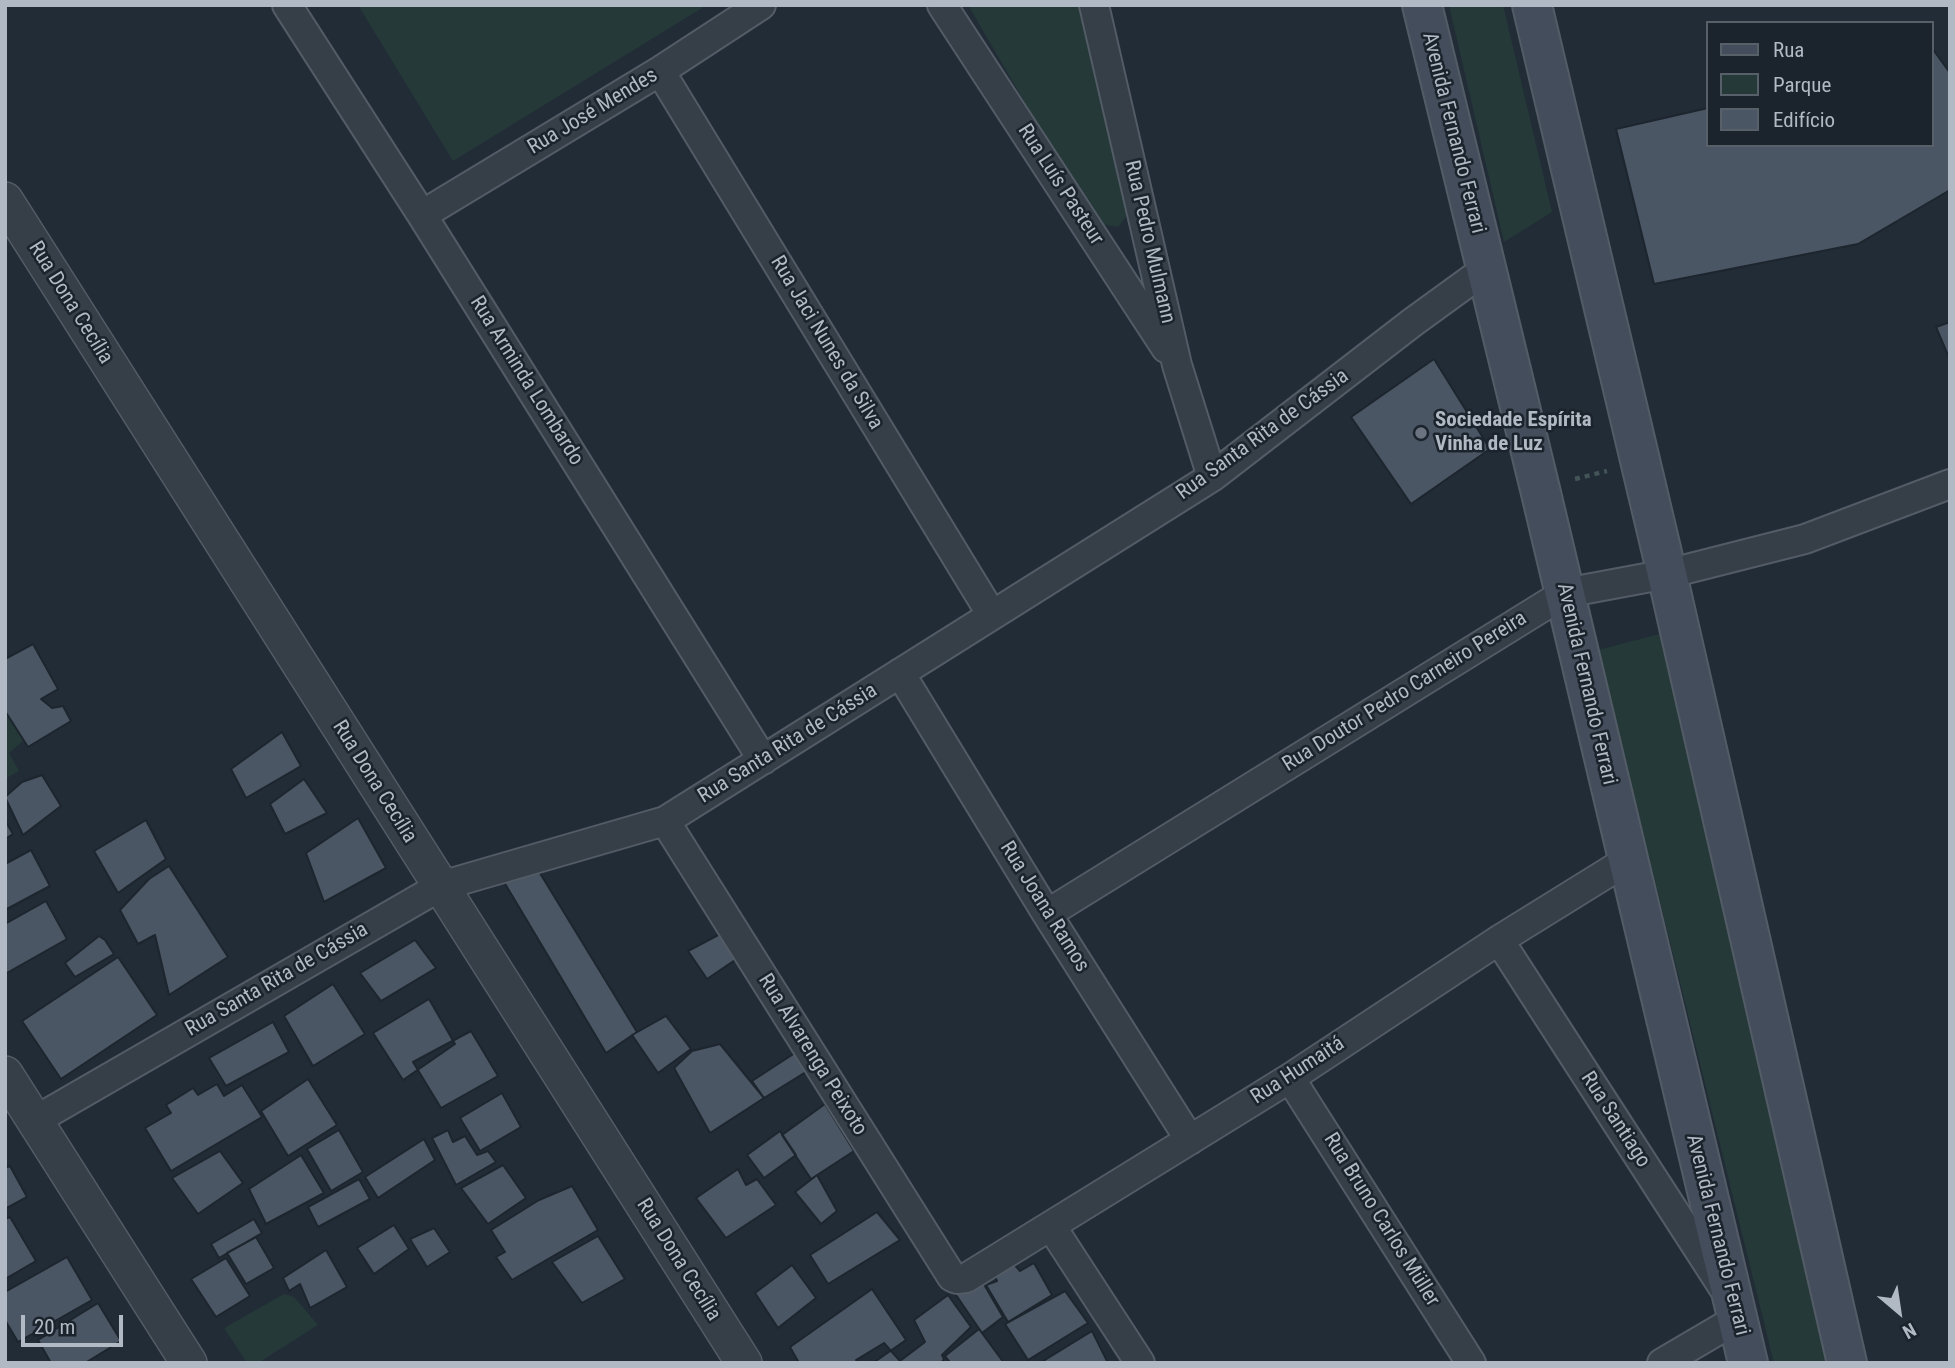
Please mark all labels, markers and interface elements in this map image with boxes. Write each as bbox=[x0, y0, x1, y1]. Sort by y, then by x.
legend bbox=[1706, 21, 1934, 147]
street label: Avenida Fernando Ferrari bbox=[1416, 30, 1490, 236]
text: Rua bbox=[1773, 38, 1804, 62]
street label: Rua José Mendes bbox=[524, 63, 662, 161]
text: Parque bbox=[1773, 73, 1831, 97]
text: Edifício bbox=[1773, 108, 1835, 132]
street label: Rua Luís Pasteur bbox=[1012, 120, 1108, 250]
street label: Rua Pedro Mulmann bbox=[1118, 158, 1180, 326]
street label: Rua Dona Cecília bbox=[22, 237, 118, 369]
street label: Rua Jaci Nunes da Silva bbox=[764, 252, 888, 434]
street label: Rua Arminda Lombardo bbox=[464, 292, 588, 470]
street label: Rua Santa Rita de Cássia bbox=[1172, 364, 1354, 506]
place label: Sociedade Espírita Vinha de Luz bbox=[1435, 408, 1592, 458]
marker: Sociedade Espírita Vinha de Luz bbox=[1413, 425, 1429, 441]
street label: Avenida Fernando Ferrari bbox=[1551, 581, 1621, 787]
street label: Rua Doutor Pedro Carneiro Pereira bbox=[1278, 606, 1532, 778]
street label: Rua Santa Rita de Cássia bbox=[694, 679, 882, 809]
street label: Rua Dona Cecília bbox=[326, 716, 422, 848]
street label: Rua Joana Ramos bbox=[994, 837, 1094, 977]
street label: Rua Santa Rita de Cássia bbox=[181, 917, 373, 1043]
street label: Rua Alvarenga Peixoto bbox=[752, 970, 872, 1140]
street label: Rua Humaitá bbox=[1247, 1031, 1349, 1111]
street label: Rua Santiago bbox=[1575, 1067, 1655, 1173]
street label: Rua Bruno Carlos Müller bbox=[1317, 1129, 1445, 1311]
street label: Avenida Fernando Ferrari bbox=[1680, 1132, 1754, 1338]
street label: Rua Dona Cecília bbox=[630, 1194, 726, 1326]
north arrow bbox=[1864, 1277, 1934, 1347]
scale bar bbox=[24, 1302, 126, 1346]
text: 20 m bbox=[34, 1315, 75, 1339]
text: N bbox=[1899, 1318, 1920, 1344]

